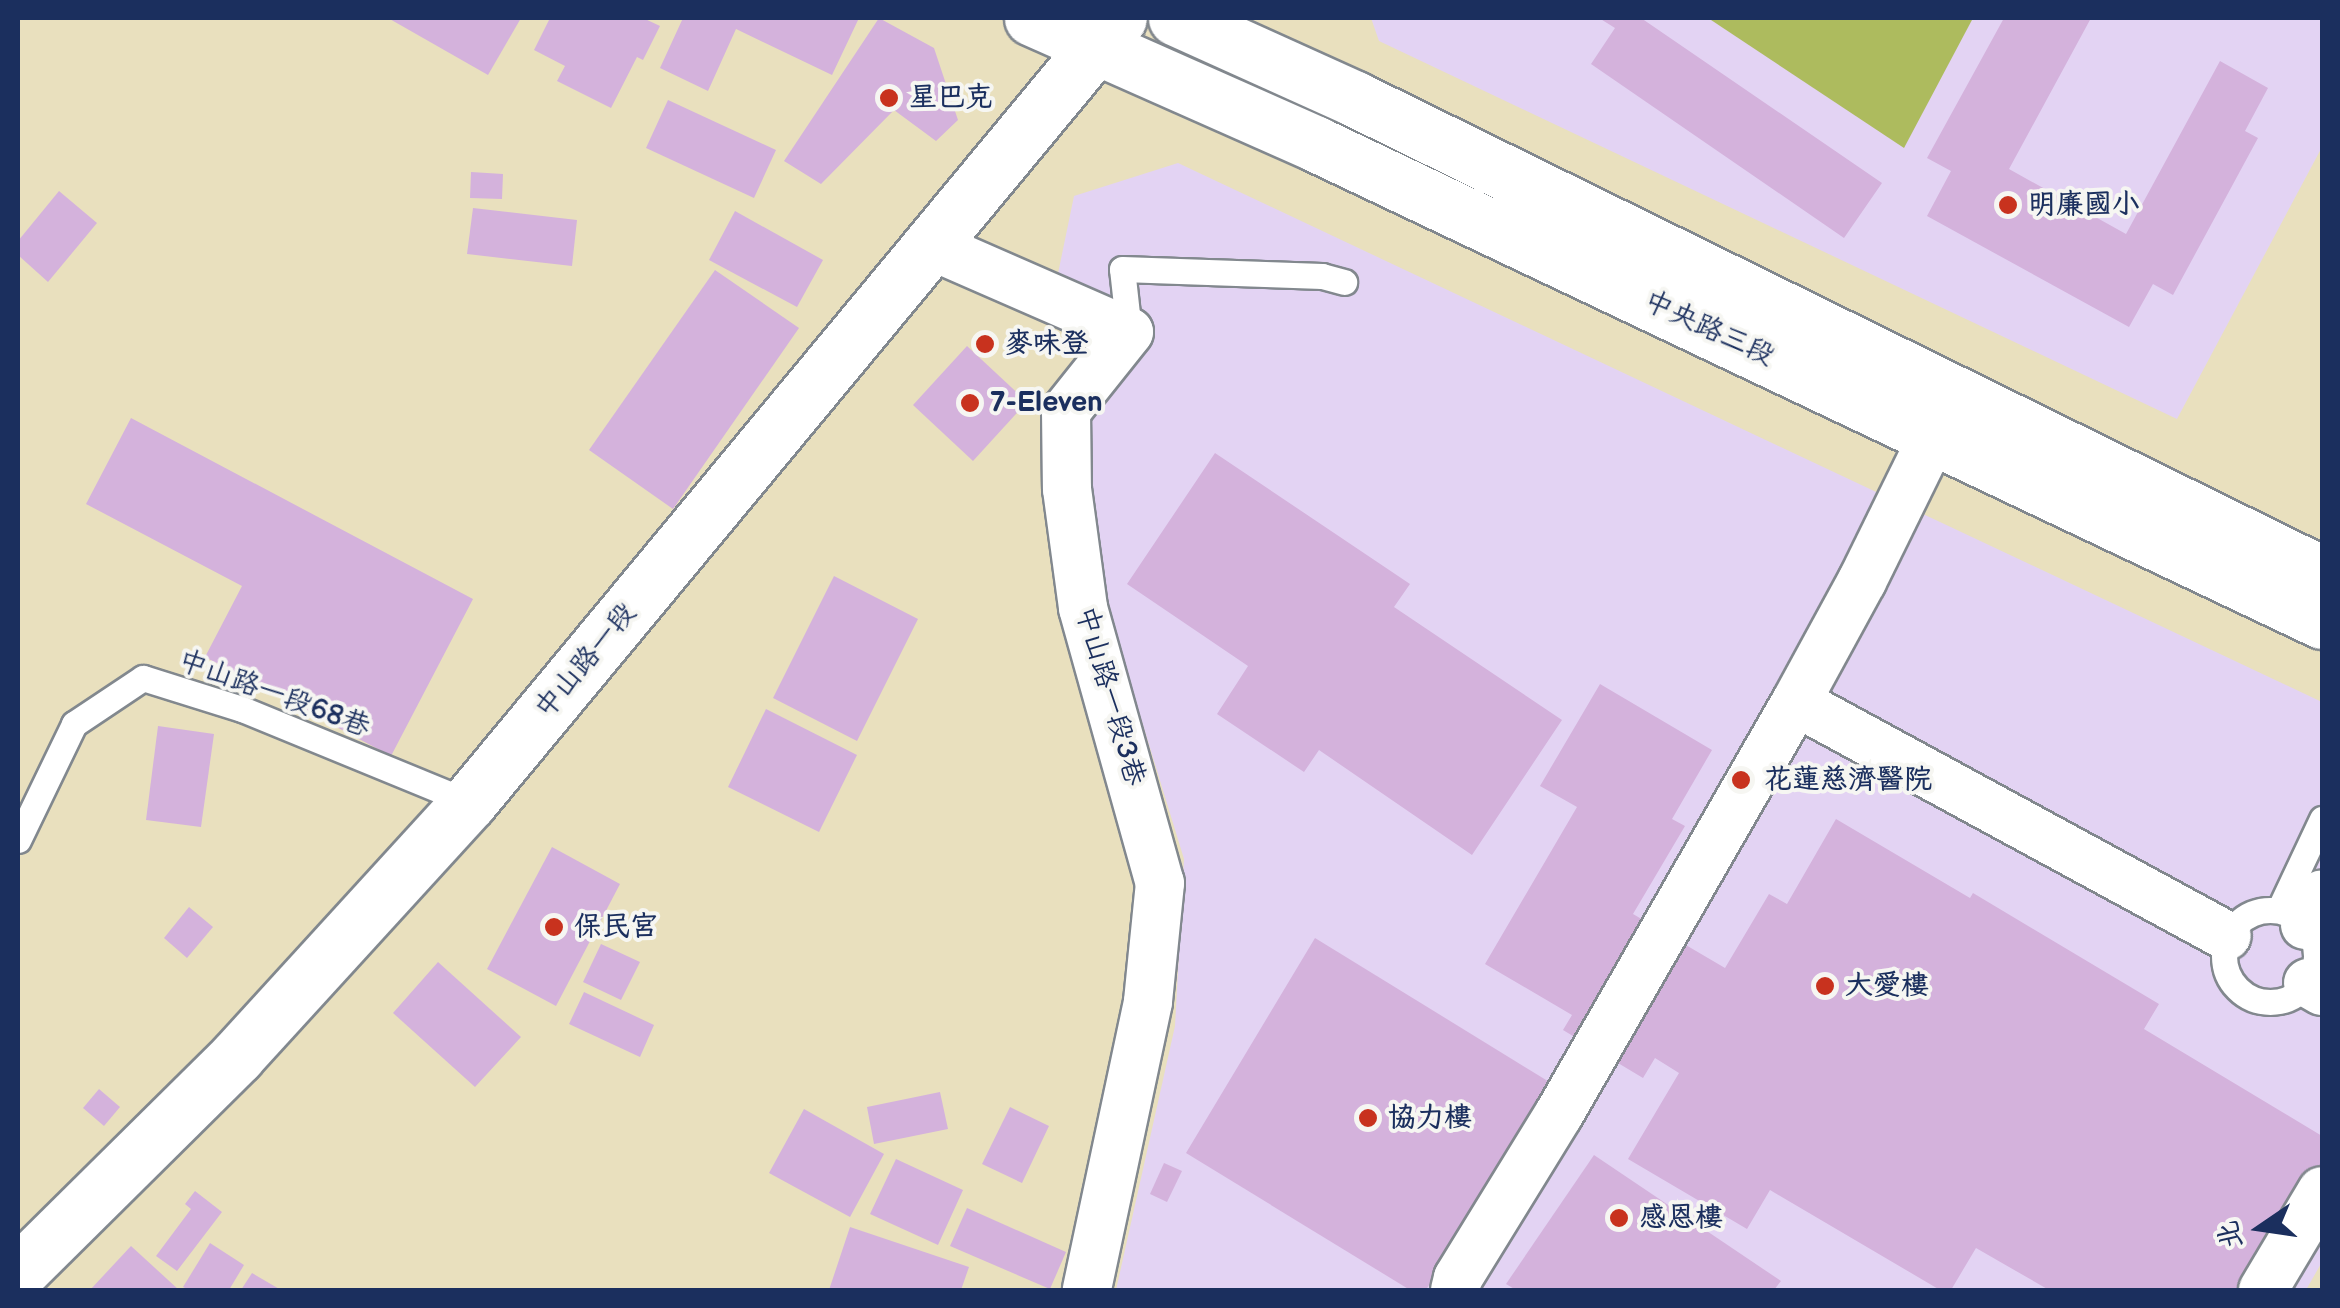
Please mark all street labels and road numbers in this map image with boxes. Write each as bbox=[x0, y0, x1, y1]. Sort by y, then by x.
street label: 中央路三段 bbox=[1638, 284, 1780, 374]
street label: 中山路一段 bbox=[528, 597, 644, 725]
street label: 中山路一段3巷 bbox=[1068, 602, 1152, 790]
street label: 中山路一段68巷 bbox=[174, 644, 374, 744]

